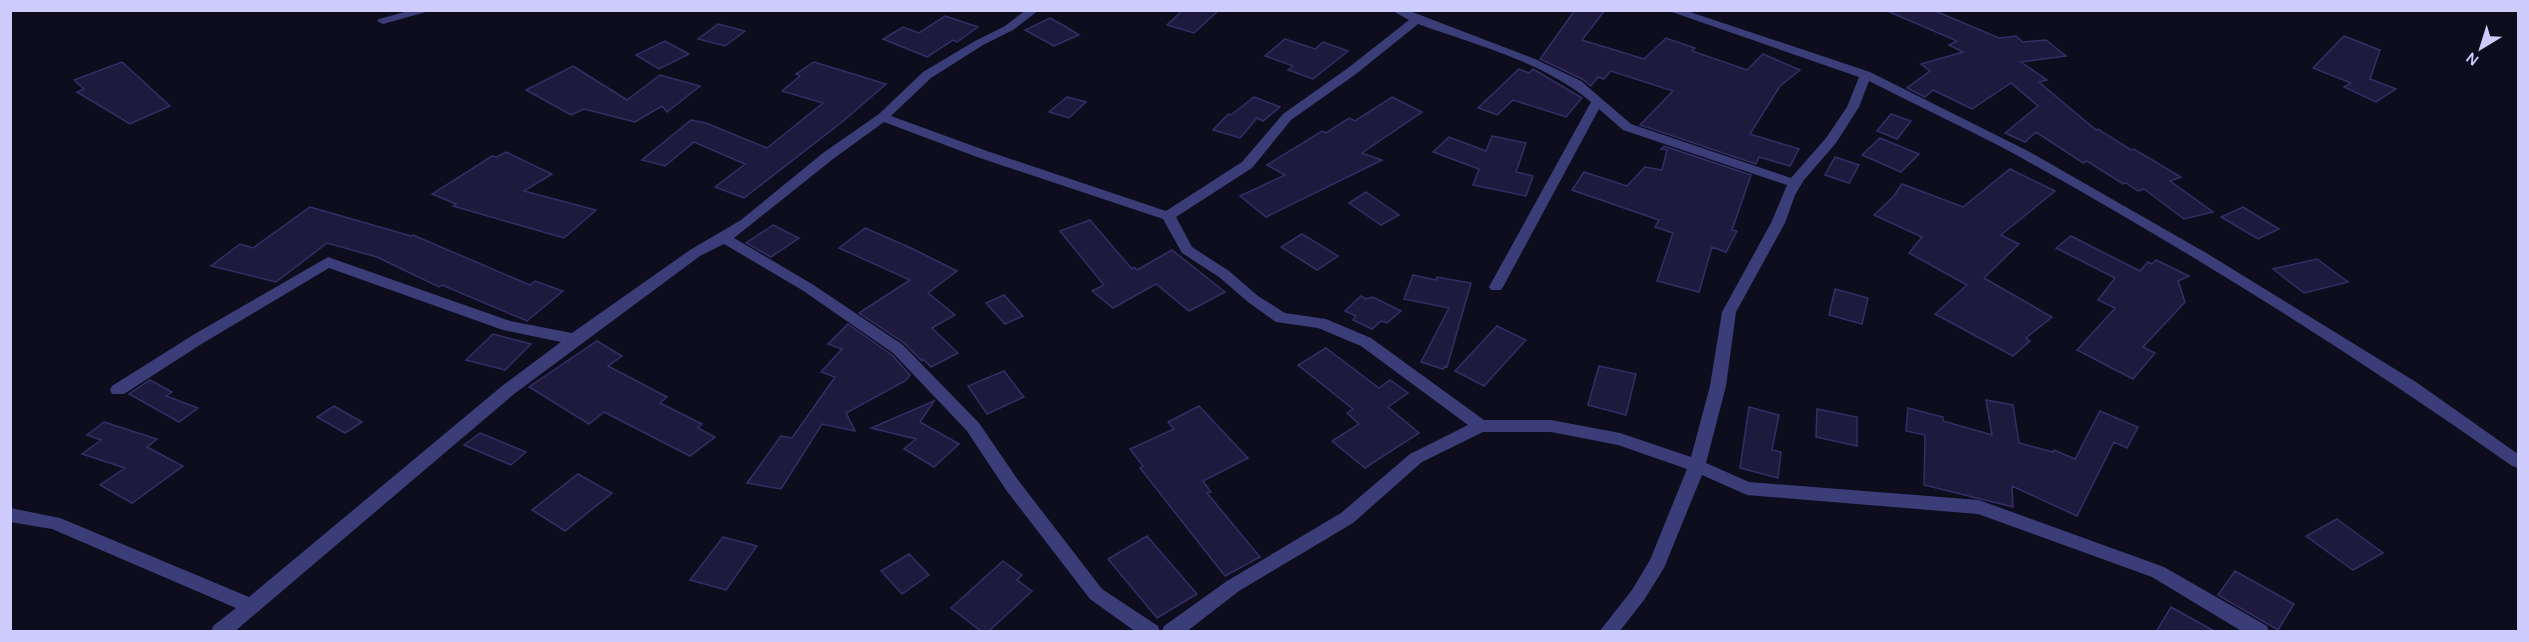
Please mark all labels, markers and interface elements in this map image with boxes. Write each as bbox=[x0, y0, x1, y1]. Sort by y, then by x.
north arrow bbox=[2451, 18, 2511, 78]
text: N bbox=[2462, 48, 2482, 70]

